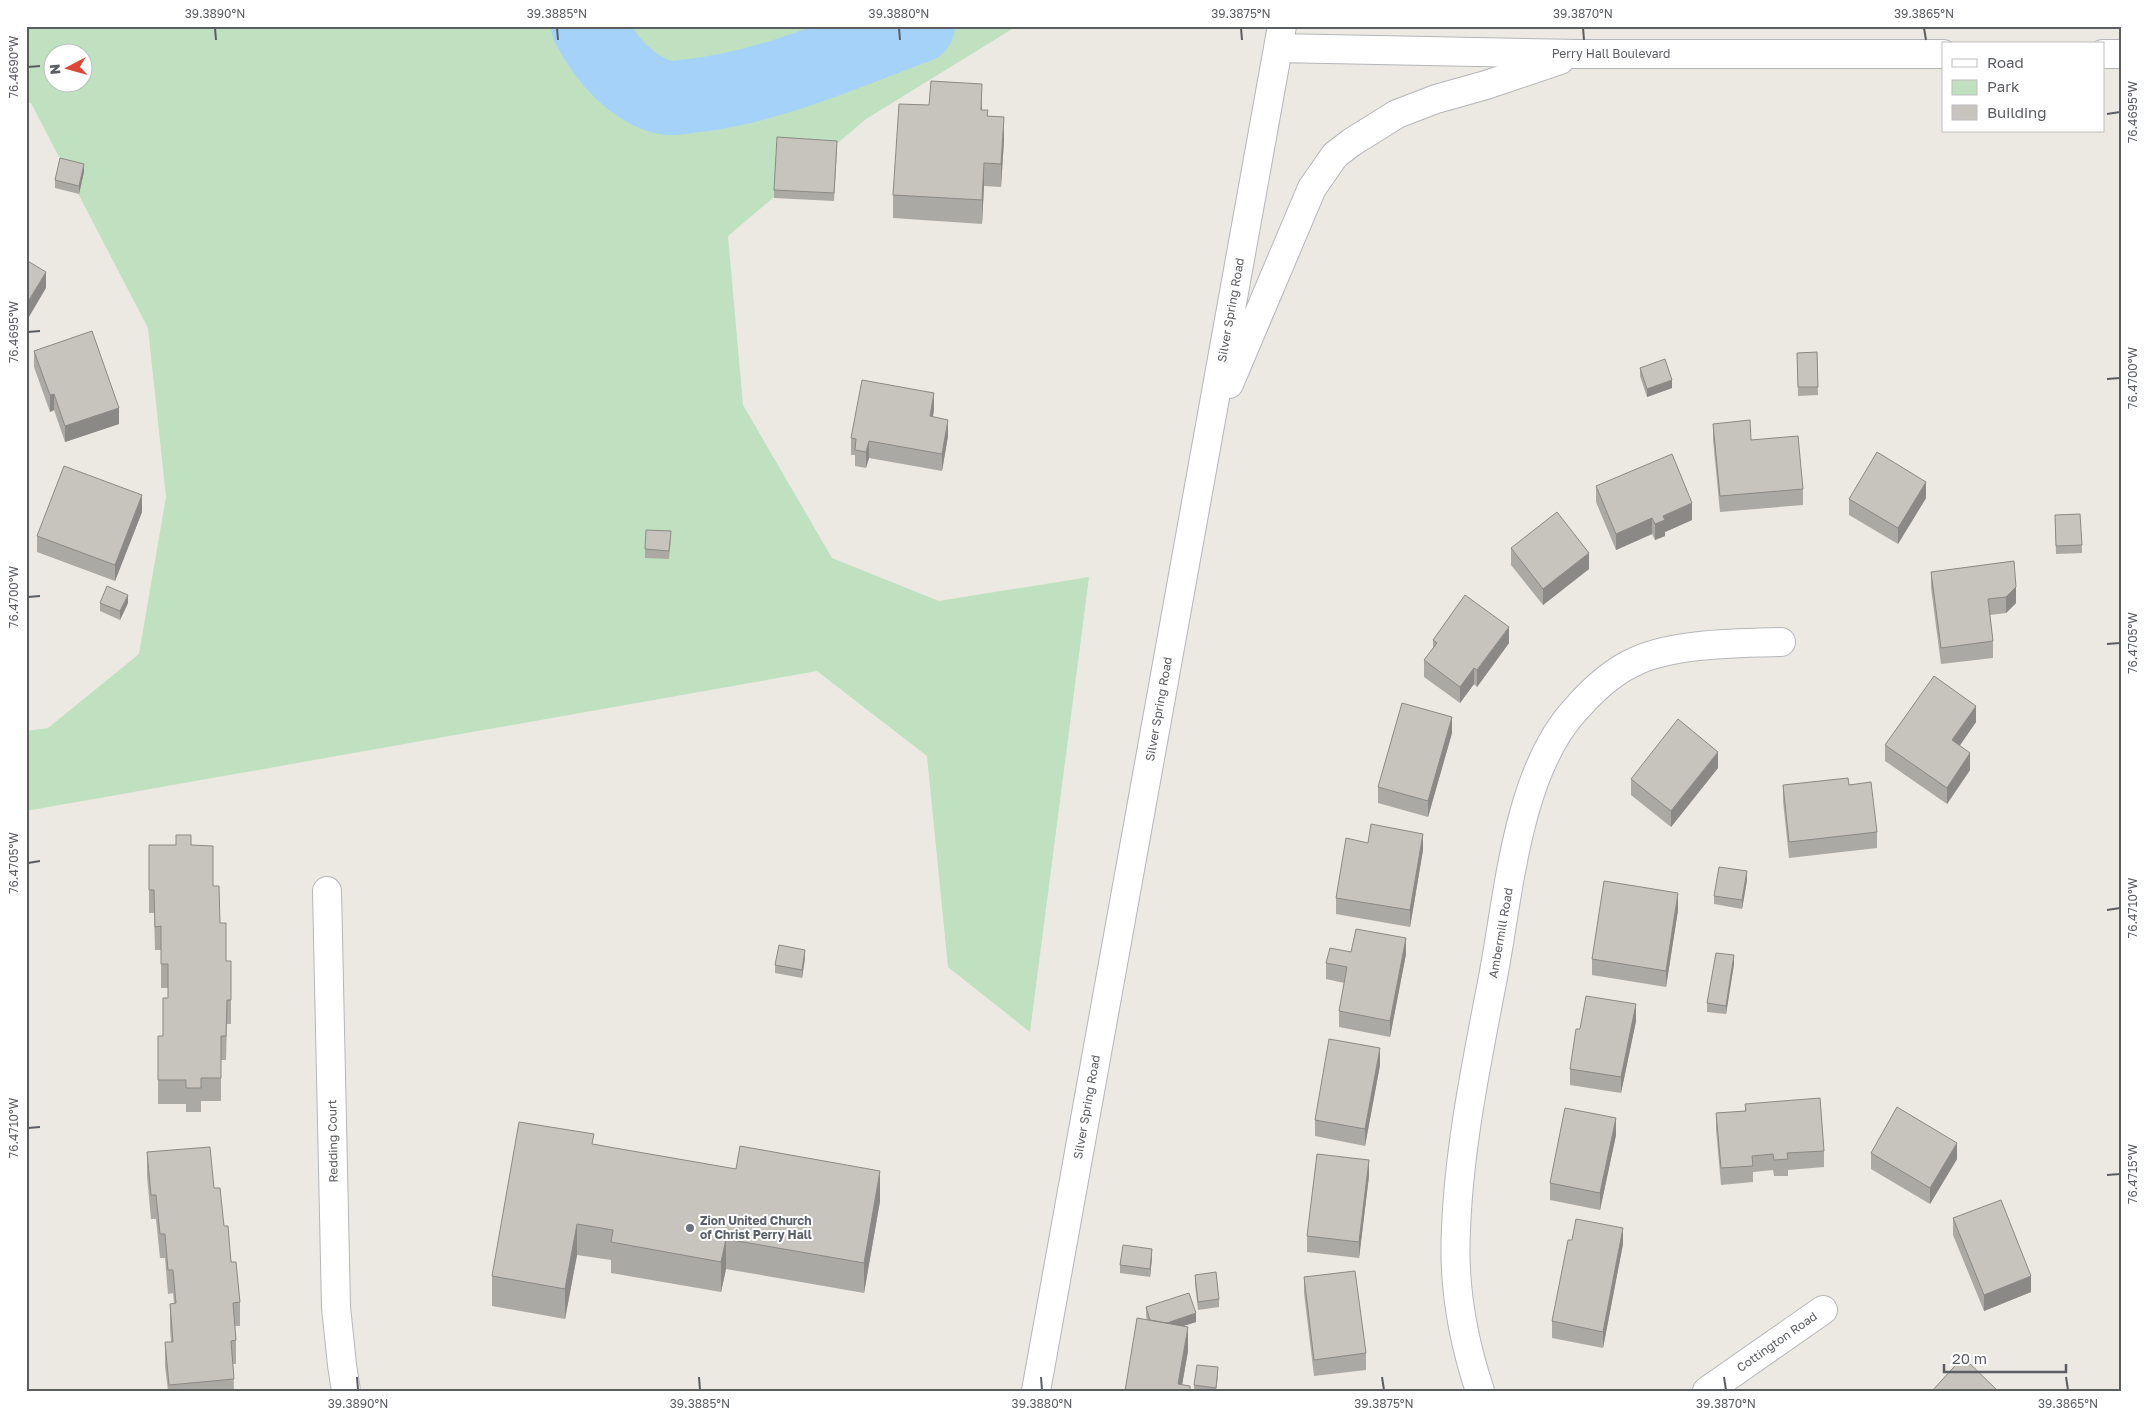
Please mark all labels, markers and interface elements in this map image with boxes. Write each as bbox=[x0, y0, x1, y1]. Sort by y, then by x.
text: 39.3890°N bbox=[185, 6, 245, 21]
text: 39.3885°N bbox=[527, 6, 587, 21]
text: 39.3880°N bbox=[869, 6, 929, 21]
text: 39.3875°N bbox=[1211, 6, 1271, 21]
text: 39.3870°N bbox=[1553, 6, 1613, 21]
text: 39.3865°N bbox=[1894, 6, 1954, 21]
text: 76.4690°W bbox=[6, 35, 21, 98]
north arrow bbox=[42, 42, 92, 92]
legend bbox=[1942, 42, 2104, 132]
street label: Perry Hall Boulevard bbox=[1552, 46, 1670, 61]
text: Road bbox=[1987, 53, 2024, 71]
text: N bbox=[46, 63, 64, 76]
text: Park bbox=[1987, 77, 2020, 95]
text: 76.4695°W bbox=[2125, 80, 2140, 143]
text: Building bbox=[1987, 103, 2047, 121]
street label: Silver Spring Road bbox=[1214, 257, 1247, 363]
text: 76.4695°W bbox=[6, 300, 21, 363]
text: 76.4700°W bbox=[2125, 347, 2140, 409]
text: 76.4700°W bbox=[6, 566, 21, 628]
text: 76.4705°W bbox=[2125, 612, 2140, 674]
street label: Silver Spring Road bbox=[1142, 656, 1175, 762]
text: 76.4705°W bbox=[6, 832, 21, 894]
text: 76.4710°W bbox=[2125, 877, 2140, 938]
street label: Ambermill Road bbox=[1485, 887, 1516, 979]
street label: Silver Spring Road bbox=[1070, 1054, 1103, 1160]
text: 76.4710°W bbox=[6, 1097, 21, 1158]
street label: Redding Court bbox=[324, 1099, 341, 1183]
text: 76.4715°W bbox=[2125, 1144, 2140, 1204]
place label: Zion United Church of Christ Perry Hall bbox=[700, 1213, 812, 1242]
marker: Zion United Church of Christ Perry Hall bbox=[684, 1222, 696, 1234]
street label: Cottington Road bbox=[1734, 1308, 1820, 1375]
scale bar bbox=[1944, 1342, 2067, 1374]
text: 20 m bbox=[1952, 1349, 1987, 1367]
text: 39.3890°N bbox=[328, 1396, 388, 1411]
text: 39.3885°N bbox=[670, 1396, 730, 1411]
text: 39.3880°N bbox=[1012, 1396, 1072, 1411]
text: 39.3875°N bbox=[1354, 1396, 1414, 1411]
text: 39.3870°N bbox=[1696, 1396, 1756, 1411]
text: 39.3865°N bbox=[2038, 1396, 2098, 1411]

